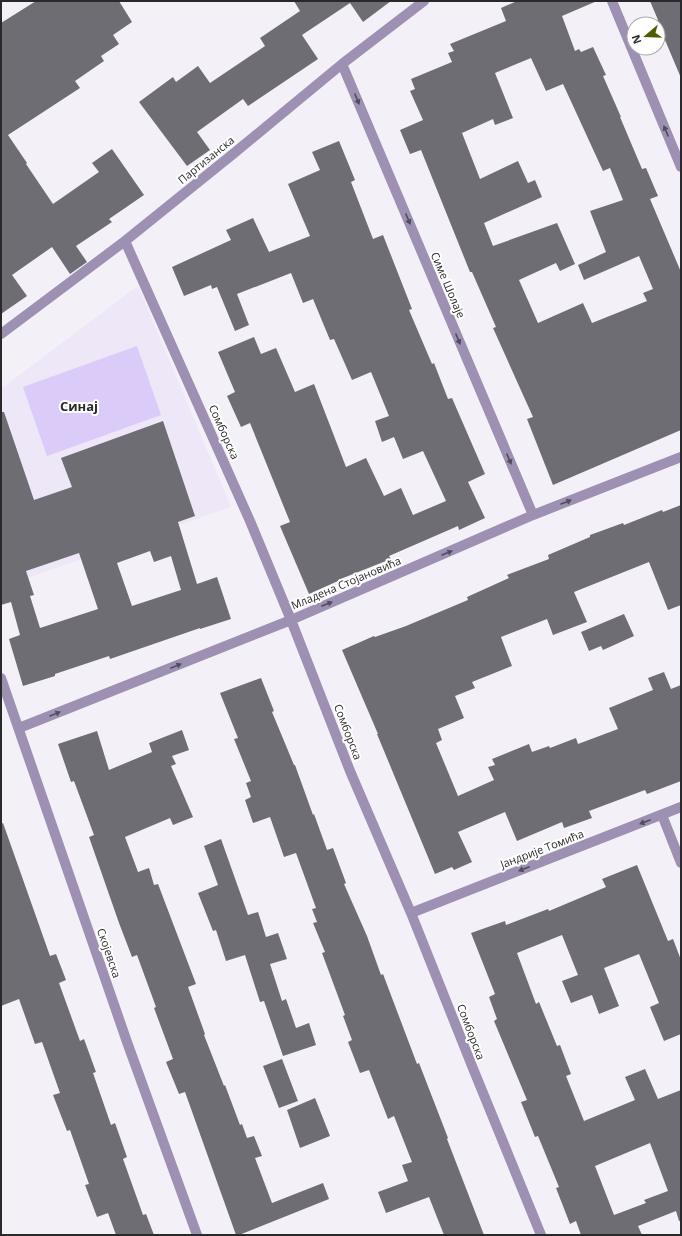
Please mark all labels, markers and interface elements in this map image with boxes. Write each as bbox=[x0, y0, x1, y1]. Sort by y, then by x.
north arrow bbox=[626, 16, 666, 56]
text: N bbox=[628, 33, 645, 46]
one-way arrow bbox=[354, 94, 360, 105]
one-way arrow bbox=[663, 125, 669, 137]
street label: Партизанска bbox=[174, 132, 237, 187]
one-way arrow bbox=[405, 214, 411, 226]
street label: Симе Шолаје bbox=[428, 249, 469, 320]
one-way arrow bbox=[456, 333, 462, 345]
district label: Синај bbox=[60, 397, 98, 415]
street label: Сомборска bbox=[206, 402, 243, 462]
one-way arrow bbox=[506, 453, 512, 464]
one-way arrow bbox=[561, 499, 572, 505]
one-way arrow bbox=[441, 549, 453, 555]
street label: Младена Стојановића bbox=[289, 553, 403, 613]
one-way arrow bbox=[322, 601, 333, 607]
one-way arrow bbox=[170, 662, 182, 668]
street label: Сомборска bbox=[331, 702, 366, 762]
one-way arrow bbox=[49, 711, 60, 717]
one-way arrow bbox=[638, 819, 650, 825]
street label: Јандрије Томића bbox=[497, 826, 586, 872]
one-way arrow bbox=[517, 867, 529, 873]
street label: Скојевска bbox=[94, 926, 125, 980]
street label: Сомборска bbox=[454, 1002, 489, 1062]

